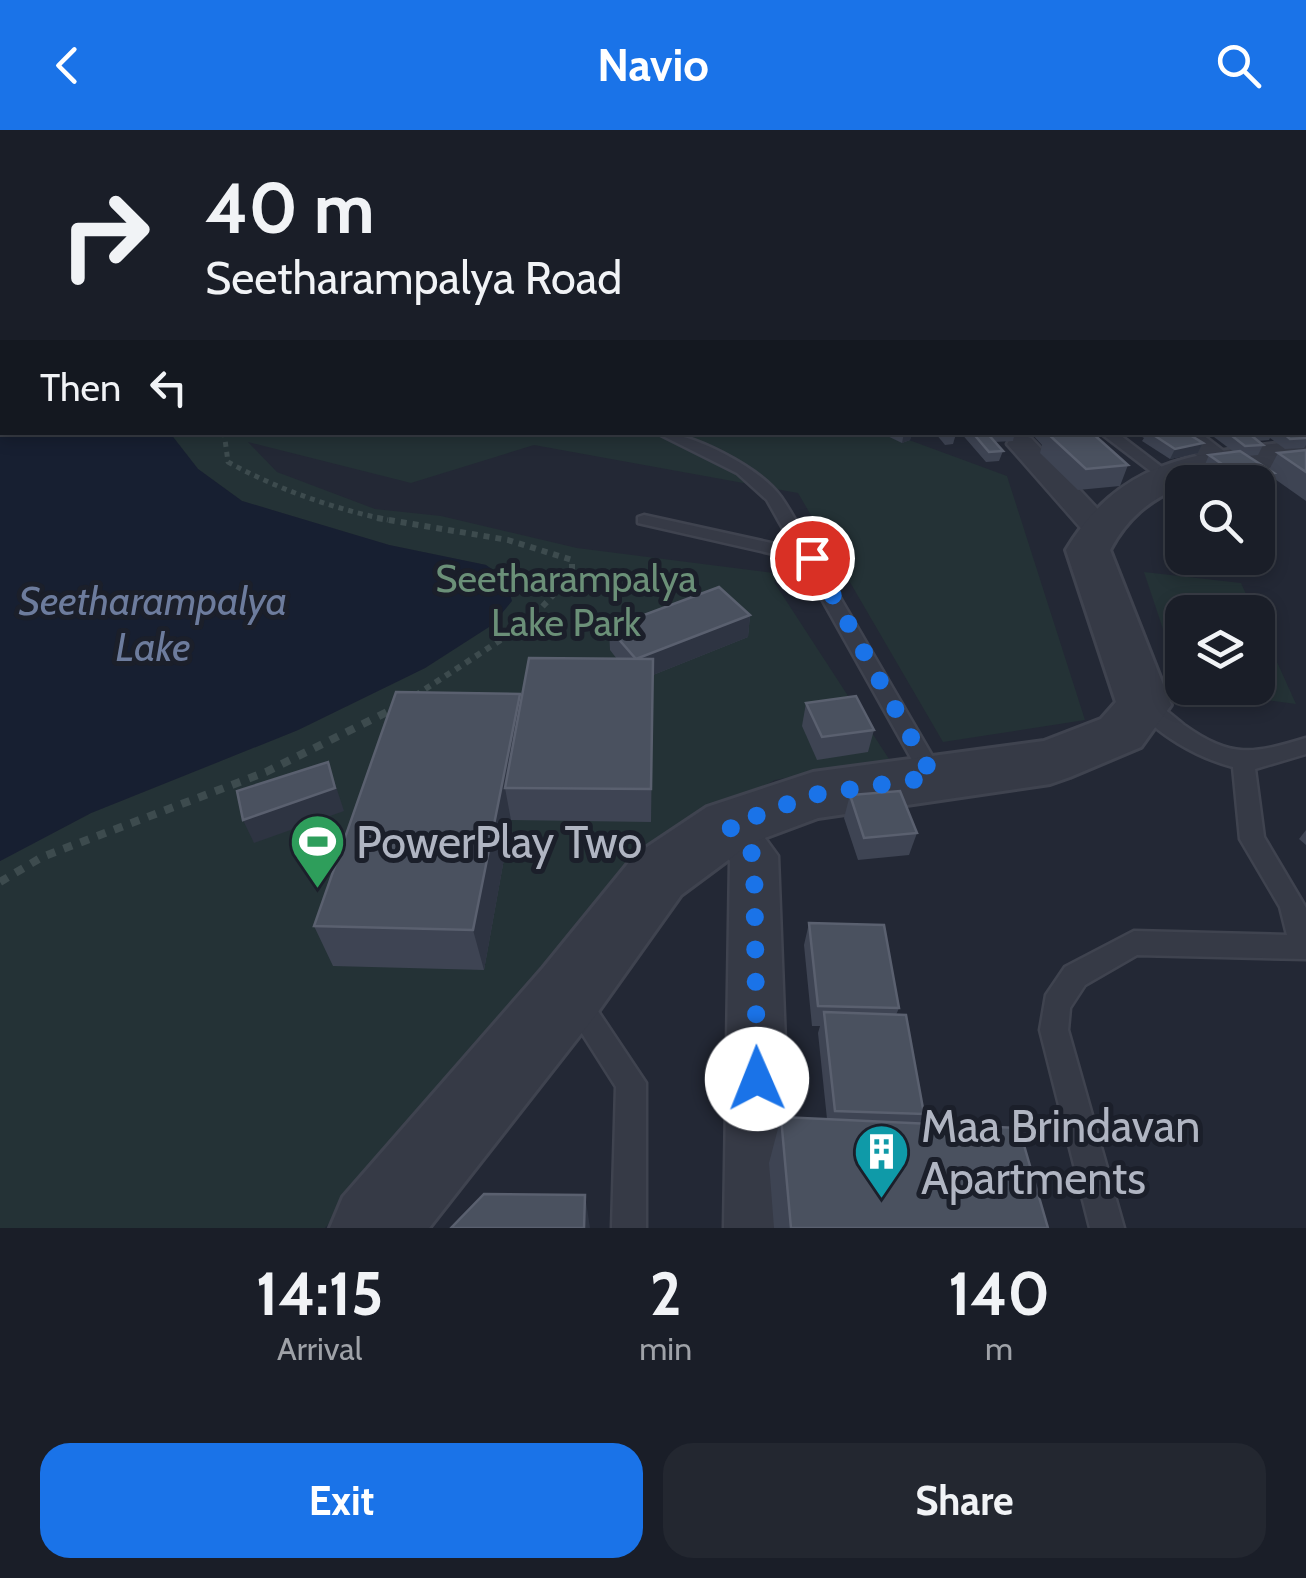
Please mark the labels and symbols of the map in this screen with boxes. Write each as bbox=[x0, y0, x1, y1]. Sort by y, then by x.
pin bbox=[770, 516, 855, 601]
park label: Seetharampalya Lake Park bbox=[435, 555, 697, 646]
water label: Seetharampalya Lake bbox=[19, 576, 287, 671]
sports icon: PowerPlay Two bbox=[287, 812, 347, 891]
place label: PowerPlay Two bbox=[356, 815, 642, 869]
position arrow bbox=[705, 1027, 809, 1131]
place label: Maa Brindavan Apartments bbox=[921, 1099, 1201, 1205]
building icon: Maa Brindavan Apartments bbox=[852, 1122, 912, 1201]

